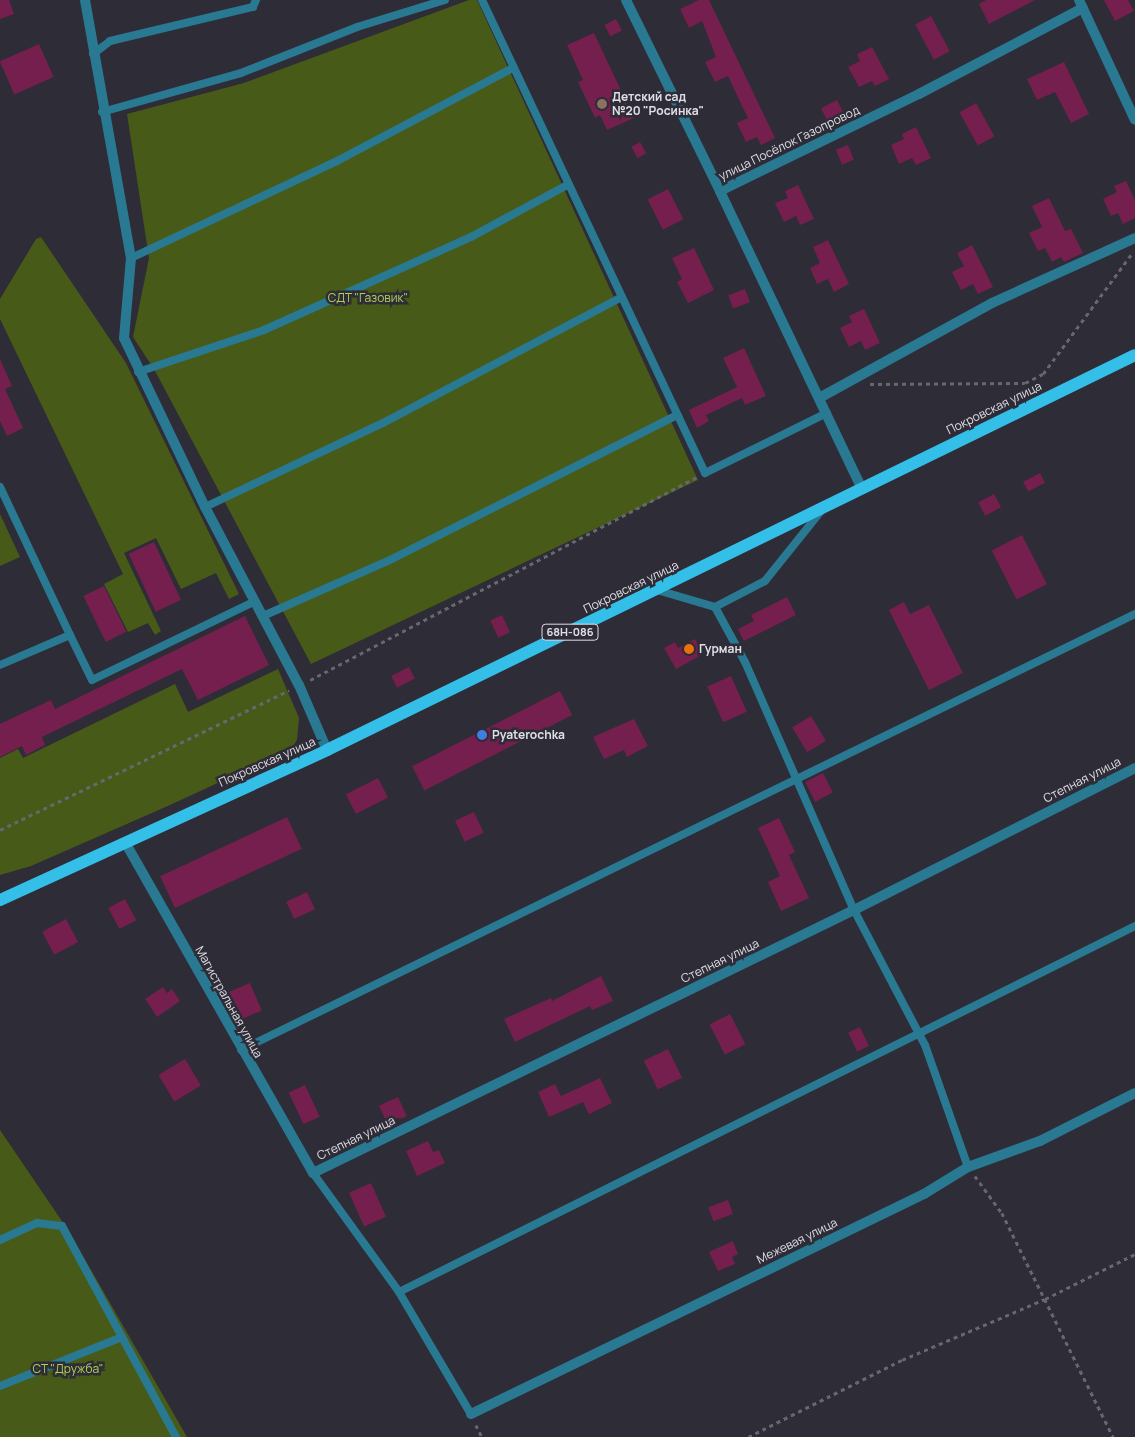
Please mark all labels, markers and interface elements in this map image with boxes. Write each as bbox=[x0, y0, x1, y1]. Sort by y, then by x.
place label: Детский сад №20 "Росинка" bbox=[612, 90, 704, 118]
marker: Детский сад №20 "Росинка" bbox=[596, 98, 608, 110]
street label: улица Посёлок Газопровод bbox=[716, 103, 862, 183]
park label: СДТ "Газовик" bbox=[328, 291, 408, 305]
street label: Покровская улица bbox=[944, 379, 1044, 437]
street label: Покровская улица bbox=[581, 558, 681, 616]
road number: 68Н-086 bbox=[541, 624, 599, 640]
place label: Гурман bbox=[699, 642, 742, 656]
marker: Гурман bbox=[683, 643, 695, 655]
place label: Pyaterochka bbox=[492, 728, 565, 742]
marker: Pyaterochka bbox=[476, 729, 488, 741]
street label: Покровская улица bbox=[216, 734, 318, 790]
street label: Степная улица bbox=[1041, 754, 1123, 806]
street label: Степная улица bbox=[679, 936, 761, 986]
street label: Магистральная улица bbox=[192, 944, 266, 1060]
street label: Степная улица bbox=[315, 1113, 397, 1163]
street label: Межевая улица bbox=[754, 1215, 840, 1267]
park label: СТ "Дружба" bbox=[32, 1362, 104, 1376]

